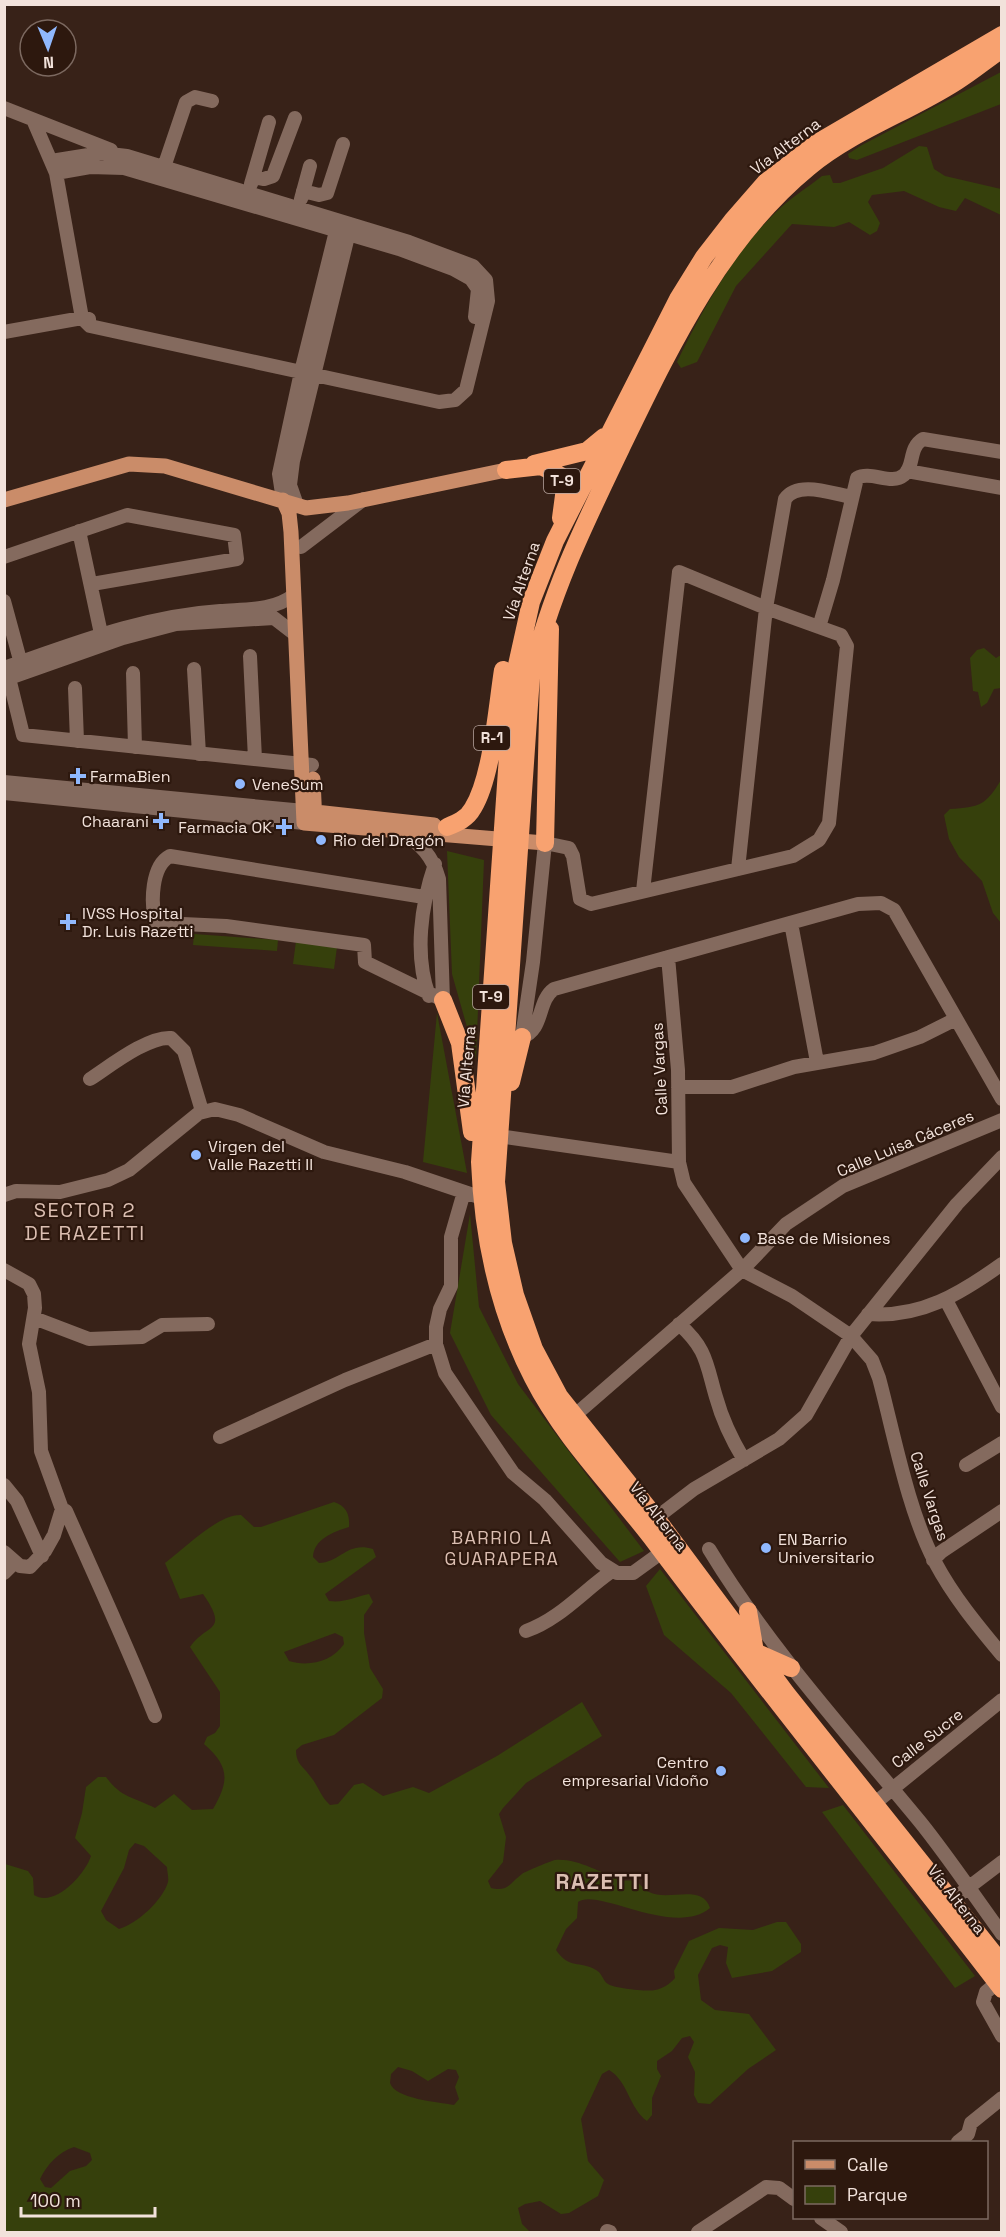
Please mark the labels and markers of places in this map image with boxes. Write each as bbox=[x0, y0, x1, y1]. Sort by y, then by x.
place label: FarmaBien bbox=[90, 766, 171, 787]
marker: FarmaBien bbox=[71, 769, 85, 783]
place label: VeneSum bbox=[252, 774, 323, 795]
marker: VeneSum bbox=[233, 777, 247, 791]
place label: Chaarani bbox=[82, 811, 149, 832]
marker: Chaarani bbox=[154, 814, 168, 828]
place label: Farmacia OK bbox=[178, 817, 272, 838]
marker: Farmacia OK bbox=[277, 820, 291, 834]
place label: Rio del Dragón bbox=[333, 830, 444, 851]
marker: Rio del Dragón bbox=[314, 833, 328, 847]
place label: IVSS Hospital Dr. Luis Razetti bbox=[82, 903, 193, 942]
marker: IVSS Hospital Dr. Luis Razetti bbox=[59, 913, 77, 931]
place label: Virgen del Valle Razetti II bbox=[208, 1136, 313, 1175]
marker: Virgen del Valle Razetti II bbox=[189, 1148, 203, 1162]
place label: Base de Misiones bbox=[757, 1228, 890, 1249]
marker: Base de Misiones bbox=[738, 1231, 752, 1245]
place label: EN Barrio Universitario bbox=[778, 1529, 875, 1568]
marker: EN Barrio Universitario bbox=[759, 1541, 773, 1555]
place label: Centro empresarial Vidoño bbox=[562, 1752, 709, 1791]
marker: Centro empresarial Vidoño bbox=[714, 1764, 728, 1778]

